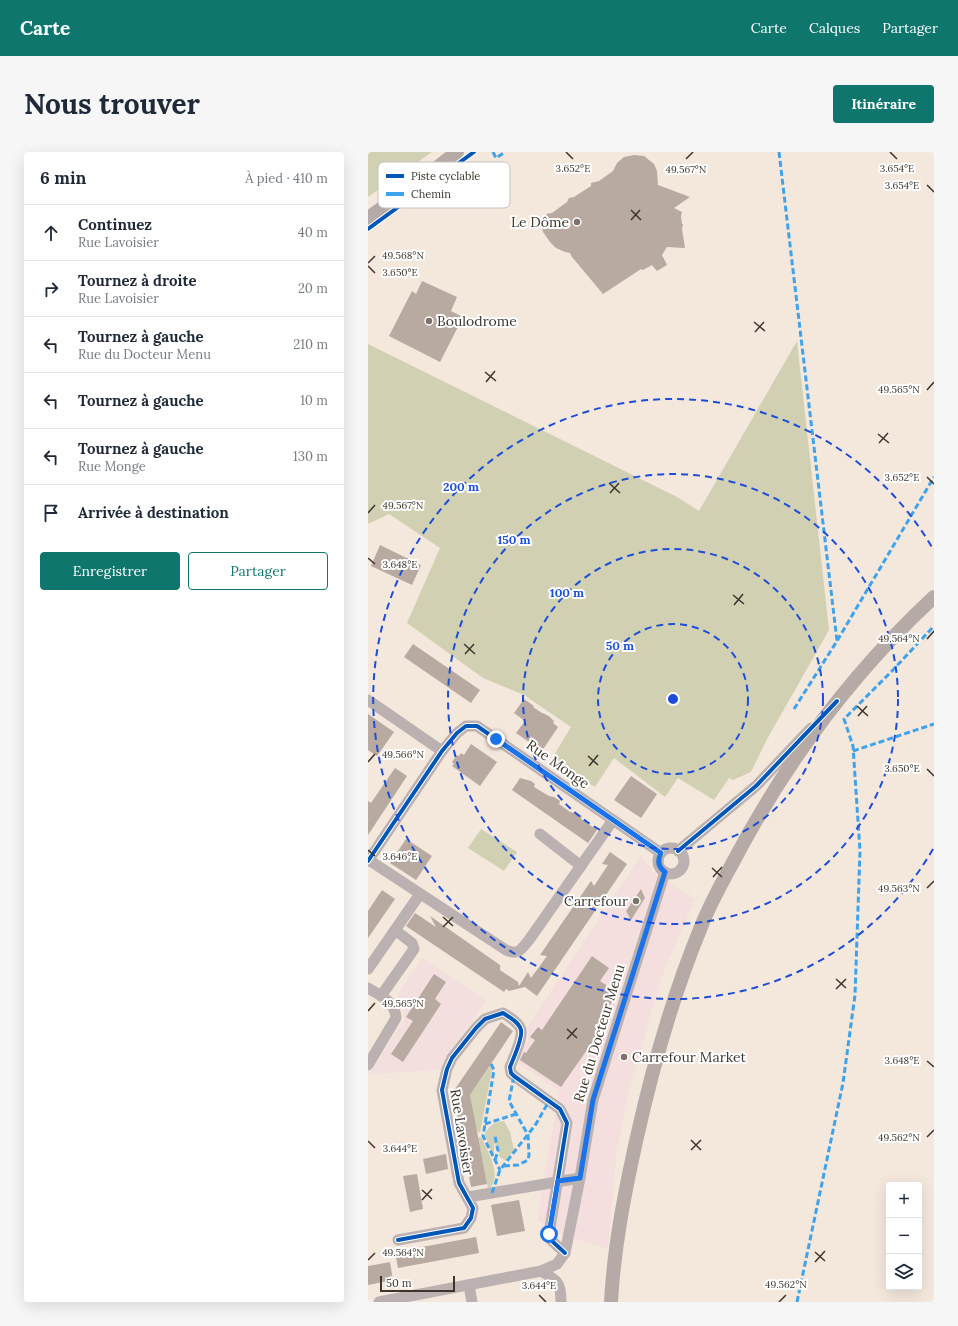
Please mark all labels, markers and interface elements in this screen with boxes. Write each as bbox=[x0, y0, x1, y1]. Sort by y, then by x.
text: Carte bbox=[20, 16, 70, 40]
text: Carte bbox=[751, 19, 787, 37]
text: Calques bbox=[809, 19, 860, 37]
text: Partager bbox=[882, 19, 938, 37]
button: Itinéraire bbox=[833, 85, 934, 123]
text: Nous trouver bbox=[24, 86, 200, 122]
legend bbox=[378, 162, 510, 208]
text: 3.652°E bbox=[556, 162, 590, 175]
text: 3.654°E bbox=[880, 162, 914, 175]
text: 49.567°N bbox=[666, 163, 707, 176]
text: 6 min bbox=[40, 167, 86, 189]
text: Piste cyclable bbox=[411, 169, 480, 183]
text: À pied · 410 m bbox=[245, 170, 328, 187]
text: 3.654°E bbox=[885, 179, 919, 192]
text: Chemin bbox=[411, 187, 451, 201]
place label: Le Dôme bbox=[511, 213, 569, 231]
text: Continuez bbox=[78, 215, 152, 234]
marker: Le Dôme bbox=[572, 217, 582, 227]
icon: ahead bbox=[40, 222, 62, 244]
text: 40 m bbox=[298, 224, 328, 241]
text: Rue Lavoisier bbox=[78, 234, 159, 251]
text: 49.568°N bbox=[382, 249, 424, 262]
text: 3.650°E bbox=[382, 266, 418, 279]
text: Tournez à droite bbox=[78, 271, 197, 290]
icon: right bbox=[40, 278, 62, 300]
text: 20 m bbox=[298, 280, 328, 297]
text: Rue Lavoisier bbox=[78, 290, 159, 307]
place label: Boulodrome bbox=[437, 312, 517, 330]
marker: Boulodrome bbox=[424, 316, 434, 326]
text: Tournez à gauche bbox=[78, 327, 204, 346]
icon: left bbox=[40, 334, 62, 356]
text: 210 m bbox=[293, 336, 328, 353]
text: Rue du Docteur Menu bbox=[78, 346, 211, 363]
text: 49.565°N bbox=[878, 383, 920, 396]
icon: left bbox=[40, 390, 62, 412]
text: Tournez à gauche bbox=[78, 391, 204, 410]
text: 10 m bbox=[300, 392, 328, 409]
text: Tournez à gauche bbox=[78, 439, 204, 458]
icon: left bbox=[40, 446, 62, 468]
text: 130 m bbox=[293, 448, 328, 465]
text: Rue Monge bbox=[78, 458, 146, 475]
text: 3.652°E bbox=[885, 471, 919, 484]
text: 200 m bbox=[443, 479, 479, 494]
text: 49.567°N bbox=[383, 499, 424, 512]
icon: arrive bbox=[40, 502, 62, 524]
text: Arrivée à destination bbox=[78, 503, 229, 522]
text: 150 m bbox=[497, 532, 531, 547]
button: Enregistrer bbox=[40, 552, 180, 590]
button: Partager bbox=[188, 552, 328, 590]
text: 3.648°E bbox=[382, 558, 418, 571]
text: 100 m bbox=[550, 585, 584, 600]
text: 49.564°N bbox=[878, 632, 920, 645]
text: 50 m bbox=[606, 638, 634, 653]
centre of rings bbox=[666, 692, 680, 706]
route end bbox=[487, 730, 505, 748]
street label: Rue Monge bbox=[523, 736, 593, 793]
text: 49.566°N bbox=[382, 748, 424, 761]
text: 3.650°E bbox=[884, 762, 920, 775]
text: 3.646°E bbox=[382, 850, 418, 863]
text: 49.563°N bbox=[878, 882, 920, 895]
place label: Carrefour bbox=[564, 892, 628, 910]
marker: Carrefour bbox=[631, 896, 641, 906]
street label: Rue du Docteur Menu bbox=[569, 962, 629, 1104]
text: 49.565°N bbox=[382, 997, 424, 1010]
place label: Carrefour Market bbox=[632, 1048, 747, 1066]
marker: Carrefour Market bbox=[619, 1052, 629, 1062]
text: 3.648°E bbox=[884, 1054, 920, 1067]
street label: Rue Lavoisier bbox=[446, 1088, 478, 1176]
text: 49.562°N bbox=[878, 1131, 920, 1144]
text: 3.644°E bbox=[383, 1142, 417, 1155]
map controls bbox=[886, 1182, 922, 1290]
button: + bbox=[886, 1182, 922, 1218]
button: − bbox=[886, 1218, 922, 1254]
route start bbox=[540, 1225, 558, 1243]
text: 49.564°N bbox=[382, 1246, 424, 1259]
button: layers bbox=[886, 1254, 922, 1290]
scale bar bbox=[380, 1274, 455, 1293]
text: 50 m bbox=[386, 1276, 412, 1290]
text: 49.562°N bbox=[765, 1278, 807, 1291]
text: 3.644°E bbox=[522, 1279, 556, 1292]

